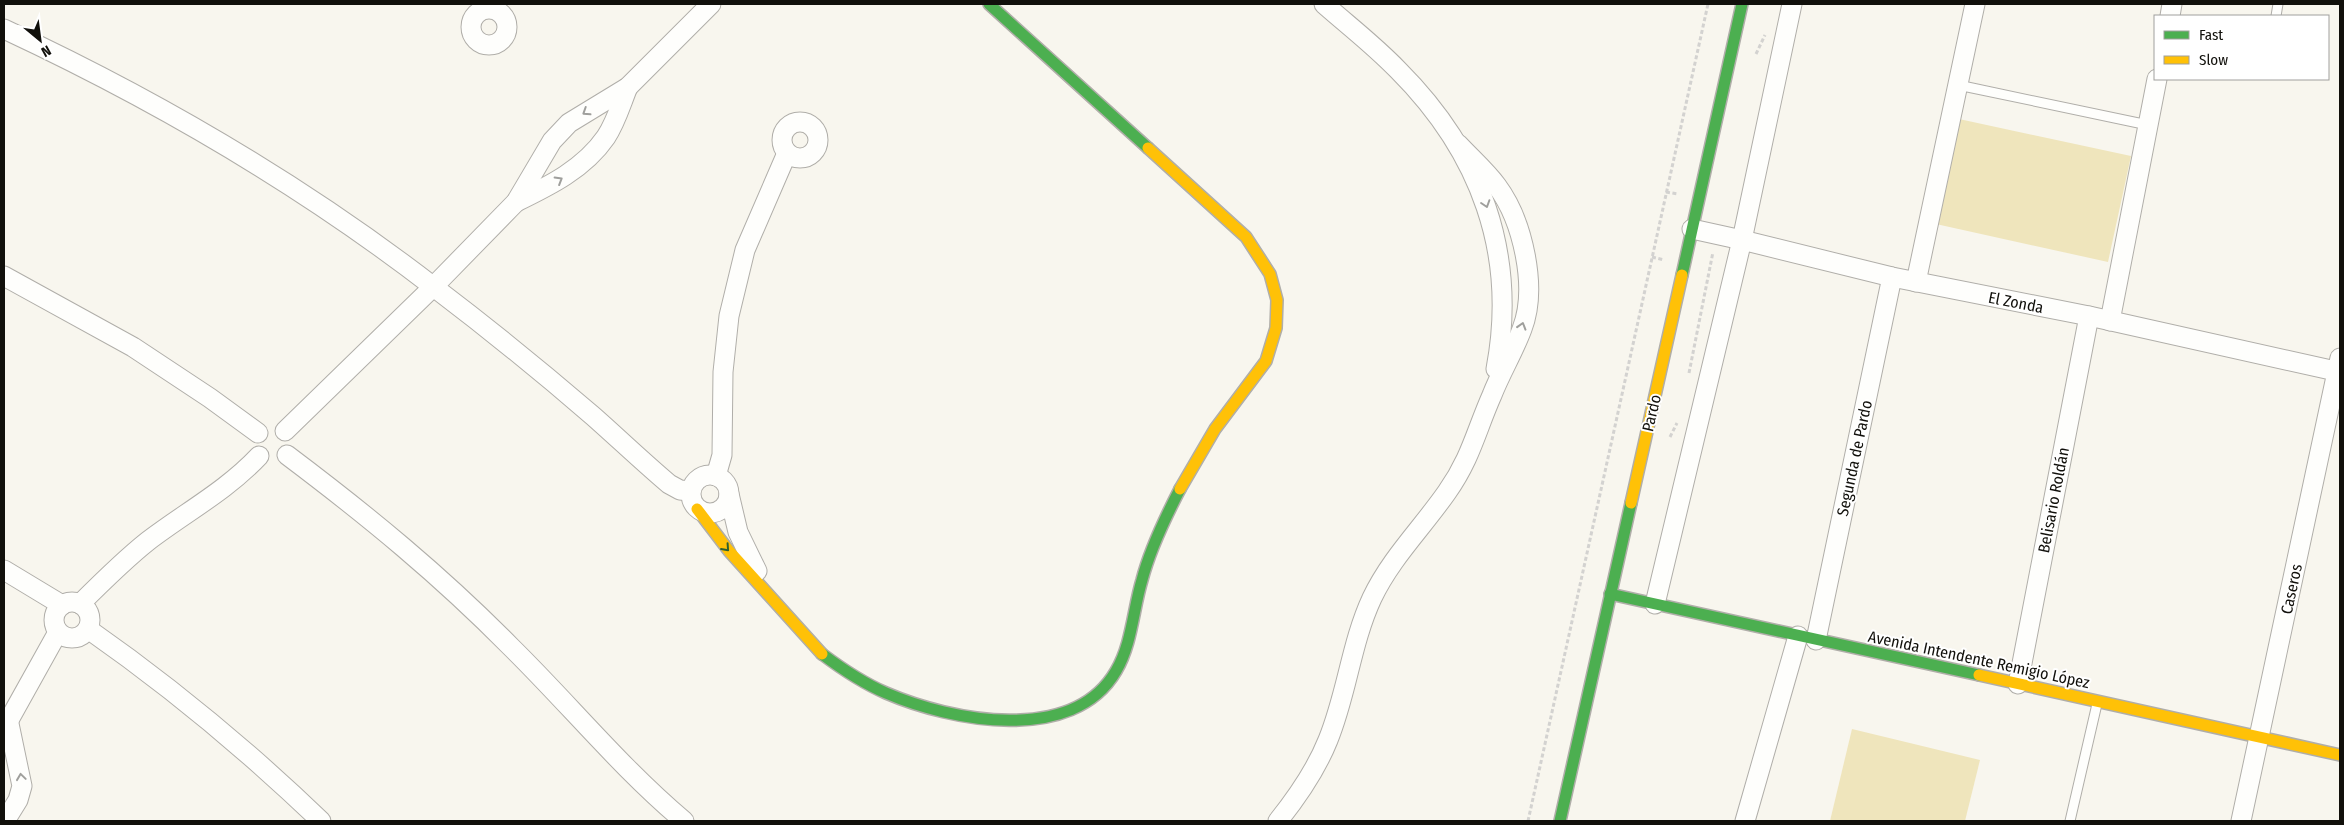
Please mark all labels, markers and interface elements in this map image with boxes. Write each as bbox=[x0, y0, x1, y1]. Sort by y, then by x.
north arrow bbox=[15, 15, 65, 65]
legend bbox=[2154, 15, 2329, 80]
text: Fast bbox=[2199, 26, 2223, 44]
text: N bbox=[38, 41, 54, 60]
text: Slow bbox=[2199, 51, 2228, 69]
one-way arrow bbox=[582, 106, 592, 115]
one-way arrow bbox=[554, 177, 563, 187]
one-way arrow bbox=[1480, 200, 1490, 208]
street label: El Zonda bbox=[1987, 288, 2045, 317]
one-way arrow bbox=[1517, 322, 1527, 330]
street label: Pardo bbox=[1638, 393, 1665, 434]
street label: Segunda de Pardo bbox=[1833, 398, 1876, 518]
street label: Belisario Roldán bbox=[2034, 446, 2073, 555]
one-way arrow bbox=[721, 542, 730, 551]
street label: Caseros bbox=[2277, 562, 2306, 616]
street label: Avenida Intendente Remigio López bbox=[1867, 627, 2091, 692]
one-way arrow bbox=[16, 773, 27, 781]

